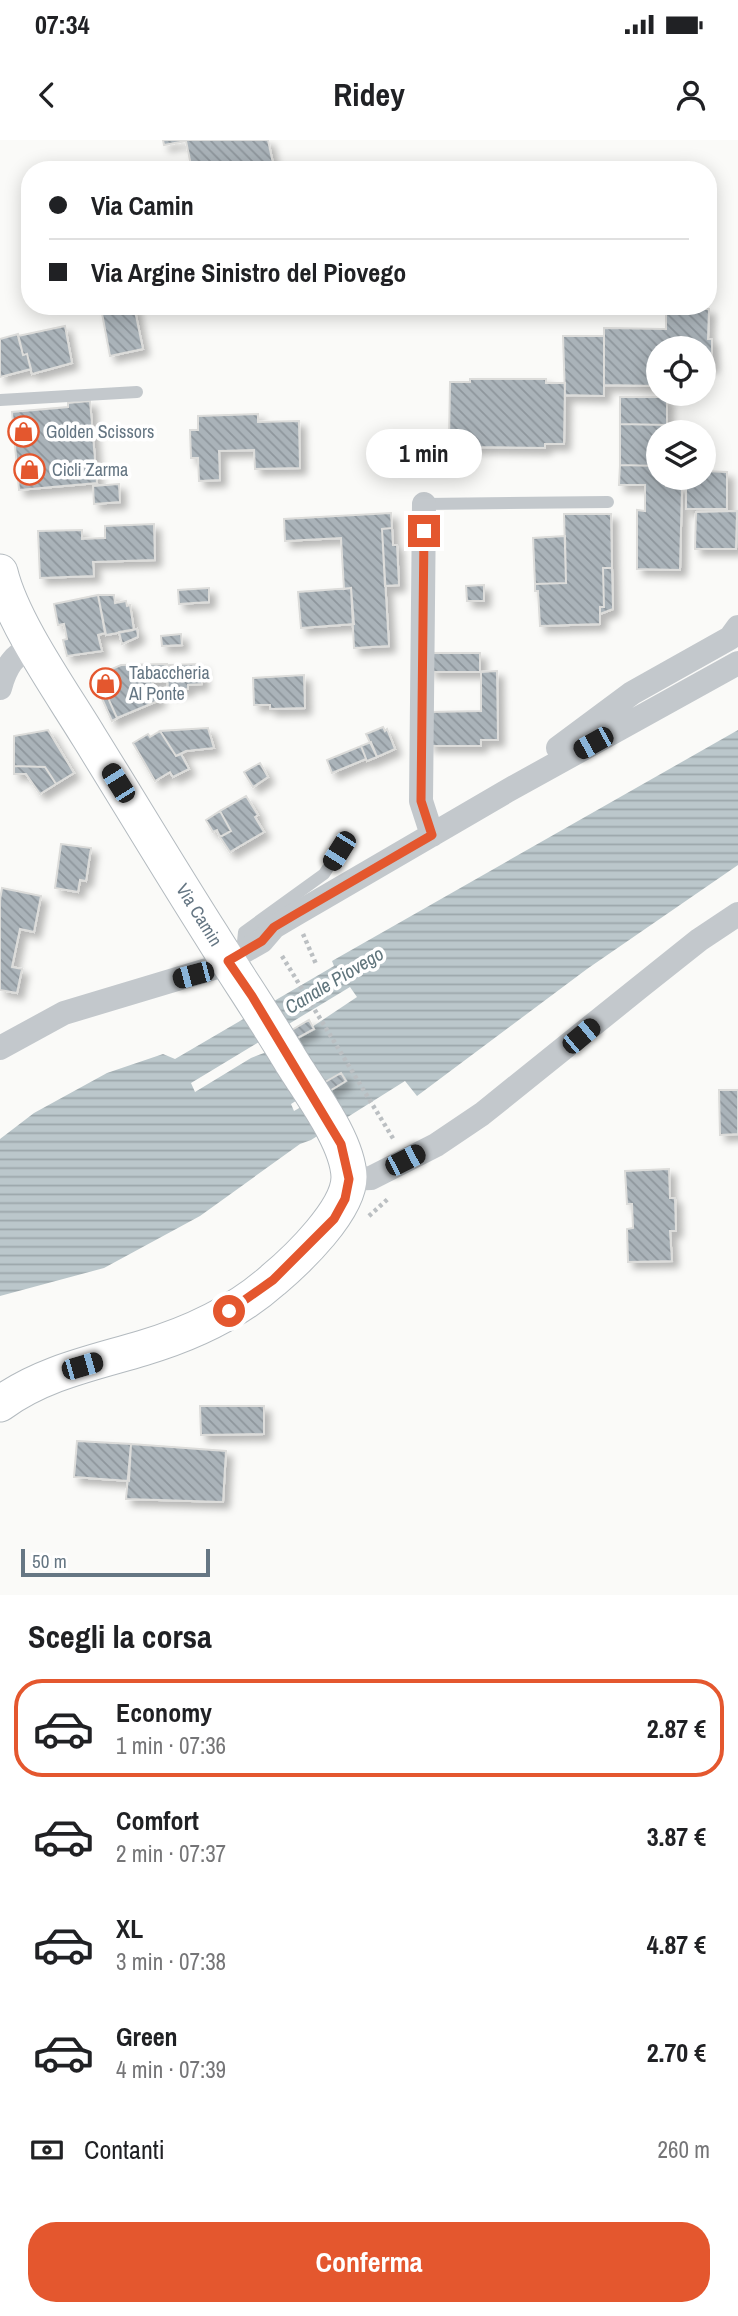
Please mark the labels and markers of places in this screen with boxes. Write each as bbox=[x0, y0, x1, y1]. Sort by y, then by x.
shop icon: Golden Scissors bbox=[6, 415, 40, 449]
place label: Golden Scissors bbox=[46, 419, 154, 444]
shop icon: Cicli Zarma bbox=[12, 453, 46, 487]
place label: Cicli Zarma bbox=[52, 457, 128, 482]
place label: Tabaccheria Al Ponte bbox=[128, 660, 210, 706]
shop icon: Tabaccheria Al Ponte bbox=[89, 666, 123, 700]

